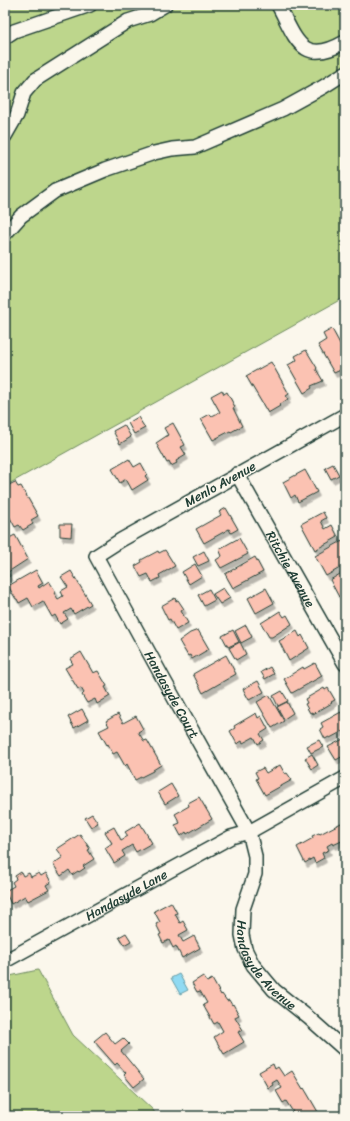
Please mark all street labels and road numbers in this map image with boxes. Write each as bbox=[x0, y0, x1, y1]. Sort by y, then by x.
street label: Menlo Avenue bbox=[180, 455, 261, 513]
street label: Ritchie Avenue bbox=[260, 526, 322, 612]
street label: Handasyde Court bbox=[138, 646, 206, 743]
street label: Handasyde Lane bbox=[81, 862, 172, 927]
street label: Handasyde Avenue bbox=[230, 920, 302, 1016]

